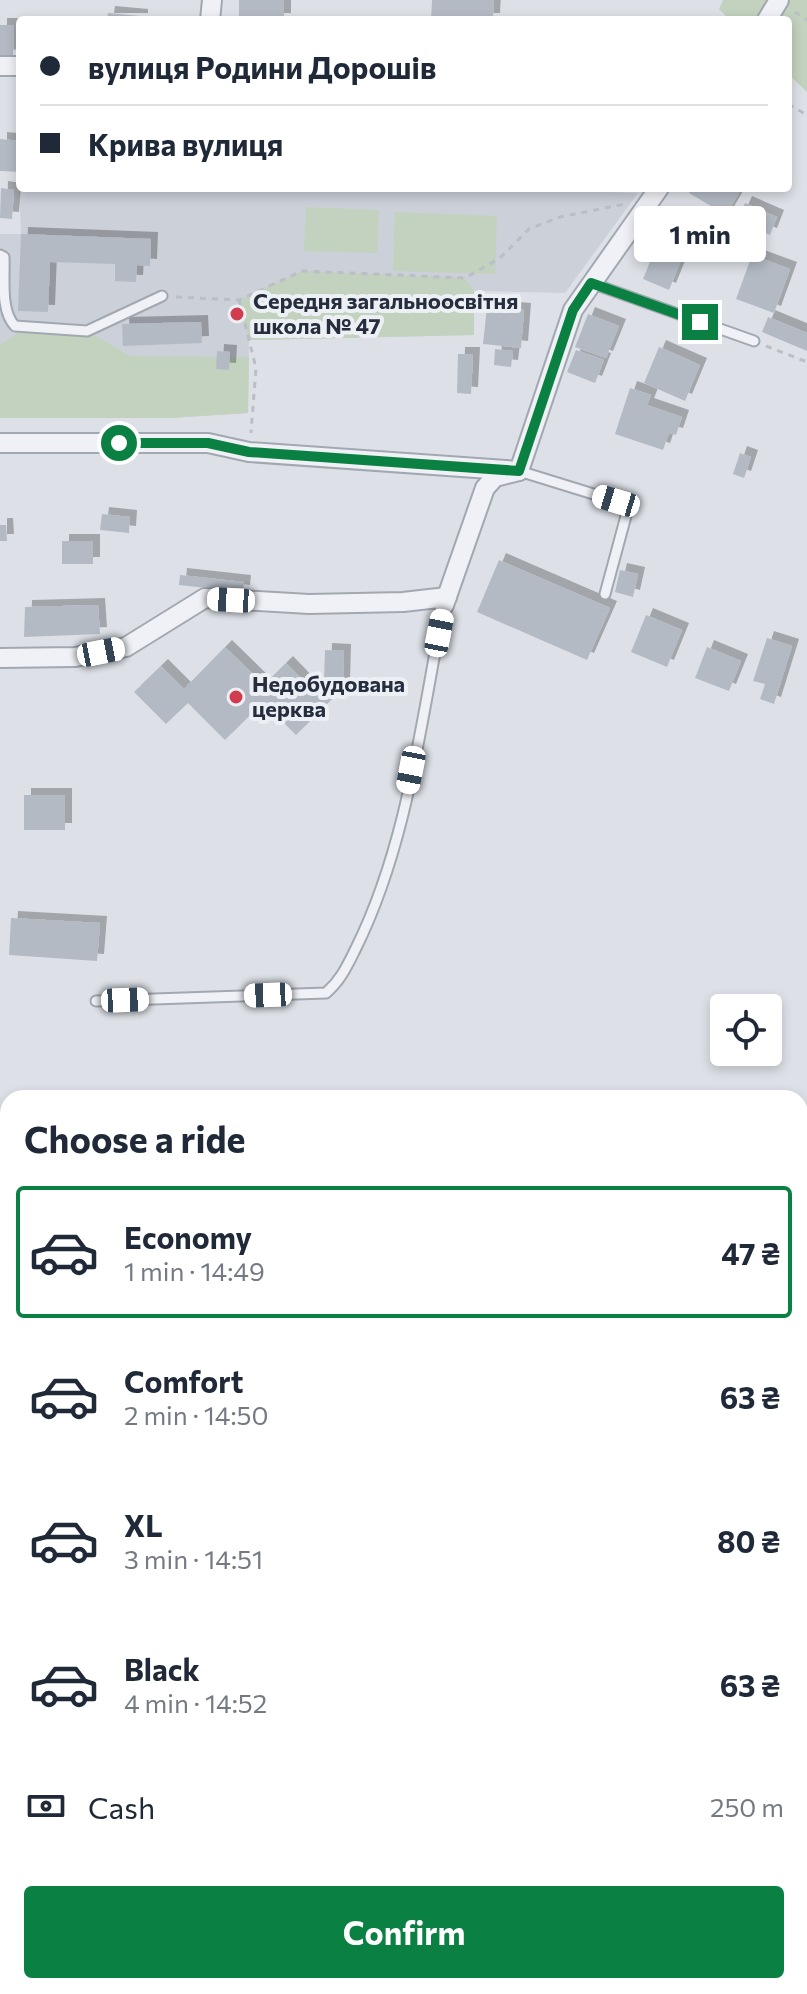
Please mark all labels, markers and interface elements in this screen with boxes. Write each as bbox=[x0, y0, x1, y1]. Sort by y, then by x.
text: вулиця Родини Дорошів bbox=[88, 48, 436, 85]
text: Крива вулиця bbox=[88, 125, 283, 162]
callout: 1 min bbox=[634, 206, 766, 262]
text: 1 min bbox=[669, 218, 731, 249]
place label: Середня загальноосвітня школа № 47 bbox=[253, 287, 518, 339]
route end bbox=[682, 304, 718, 340]
marker: Середня загальноосвітня школа № 47 bbox=[228, 305, 246, 323]
route start bbox=[101, 425, 137, 461]
car bbox=[590, 483, 642, 519]
car bbox=[206, 587, 256, 613]
car bbox=[423, 607, 455, 659]
car bbox=[75, 636, 127, 668]
place label: Недобудована церква bbox=[252, 670, 405, 722]
marker: Недобудована церква bbox=[227, 688, 245, 706]
car bbox=[395, 744, 427, 796]
car bbox=[244, 982, 292, 1008]
car bbox=[101, 987, 149, 1013]
map controls bbox=[710, 994, 782, 1066]
button: locate bbox=[710, 994, 782, 1066]
text: Choose a ride bbox=[24, 1116, 245, 1160]
icon: car bbox=[28, 1216, 100, 1288]
text: Economy bbox=[124, 1218, 252, 1255]
text: 47 ₴ bbox=[721, 1234, 780, 1271]
text: 1 min · 14:49 bbox=[124, 1255, 265, 1286]
icon: car bbox=[28, 1360, 100, 1432]
text: Comfort bbox=[124, 1362, 243, 1399]
text: 63 ₴ bbox=[720, 1378, 780, 1415]
text: 2 min · 14:50 bbox=[124, 1399, 269, 1430]
icon: car bbox=[28, 1504, 100, 1576]
text: XL bbox=[124, 1506, 163, 1543]
text: 80 ₴ bbox=[717, 1522, 780, 1559]
text: 3 min · 14:51 bbox=[124, 1543, 263, 1574]
icon: car bbox=[28, 1648, 100, 1720]
text: Black bbox=[124, 1650, 200, 1687]
text: 63 ₴ bbox=[720, 1666, 780, 1703]
text: 4 min · 14:52 bbox=[124, 1687, 267, 1718]
icon: cash bbox=[24, 1784, 68, 1828]
text: Cash bbox=[88, 1788, 155, 1825]
text: 250 m bbox=[710, 1791, 784, 1822]
button: Confirm bbox=[24, 1886, 784, 1978]

